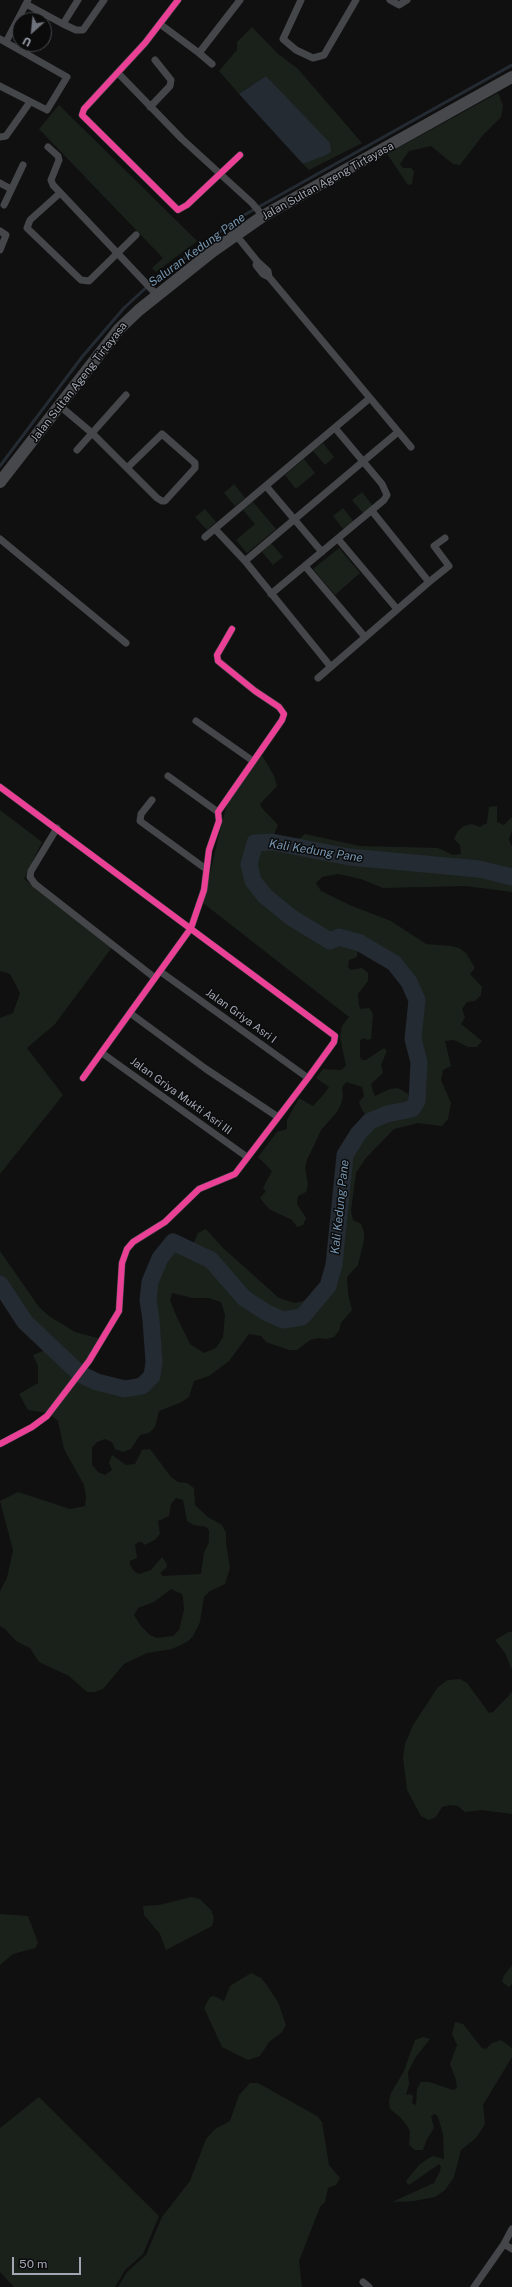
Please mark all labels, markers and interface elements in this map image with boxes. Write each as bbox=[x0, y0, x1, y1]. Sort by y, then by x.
north arrow bbox=[12, 12, 52, 52]
text: U bbox=[21, 35, 33, 49]
street label: Jalan Sultan Ageng Tirtayasa bbox=[260, 139, 396, 223]
water label: Saluran Kedung Pane bbox=[146, 210, 248, 290]
street label: Jalan Sultan Ageng Tirtayasa bbox=[28, 320, 130, 444]
water label: Kali Kedung Pane bbox=[268, 836, 364, 866]
street label: Jalan Griya Asri I bbox=[203, 986, 279, 1046]
street label: Jalan Griya Mukti Asri III bbox=[128, 1055, 234, 1137]
water label: Kali Kedung Pane bbox=[328, 1159, 352, 1255]
scale bar bbox=[14, 2249, 83, 2275]
text: 50 m bbox=[19, 2257, 47, 2271]

